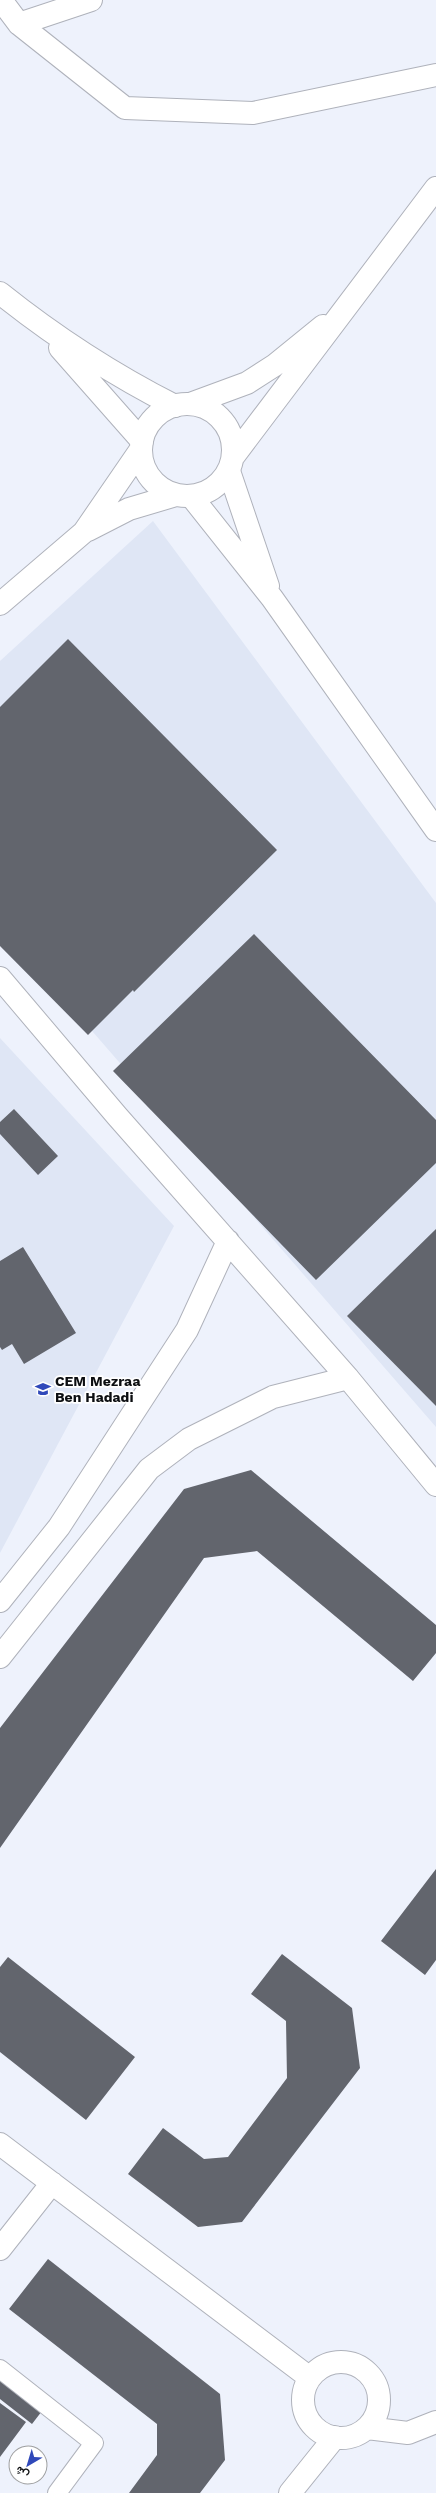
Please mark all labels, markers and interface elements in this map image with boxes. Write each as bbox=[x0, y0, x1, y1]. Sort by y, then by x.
place label: CEM Mezraa Ben Hadadi bbox=[55, 1373, 141, 1405]
school or university icon: CEM Mezraa Ben Hadadi bbox=[34, 1380, 52, 1398]
north arrow bbox=[8, 2445, 48, 2485]
text: ش bbox=[13, 2463, 31, 2482]

